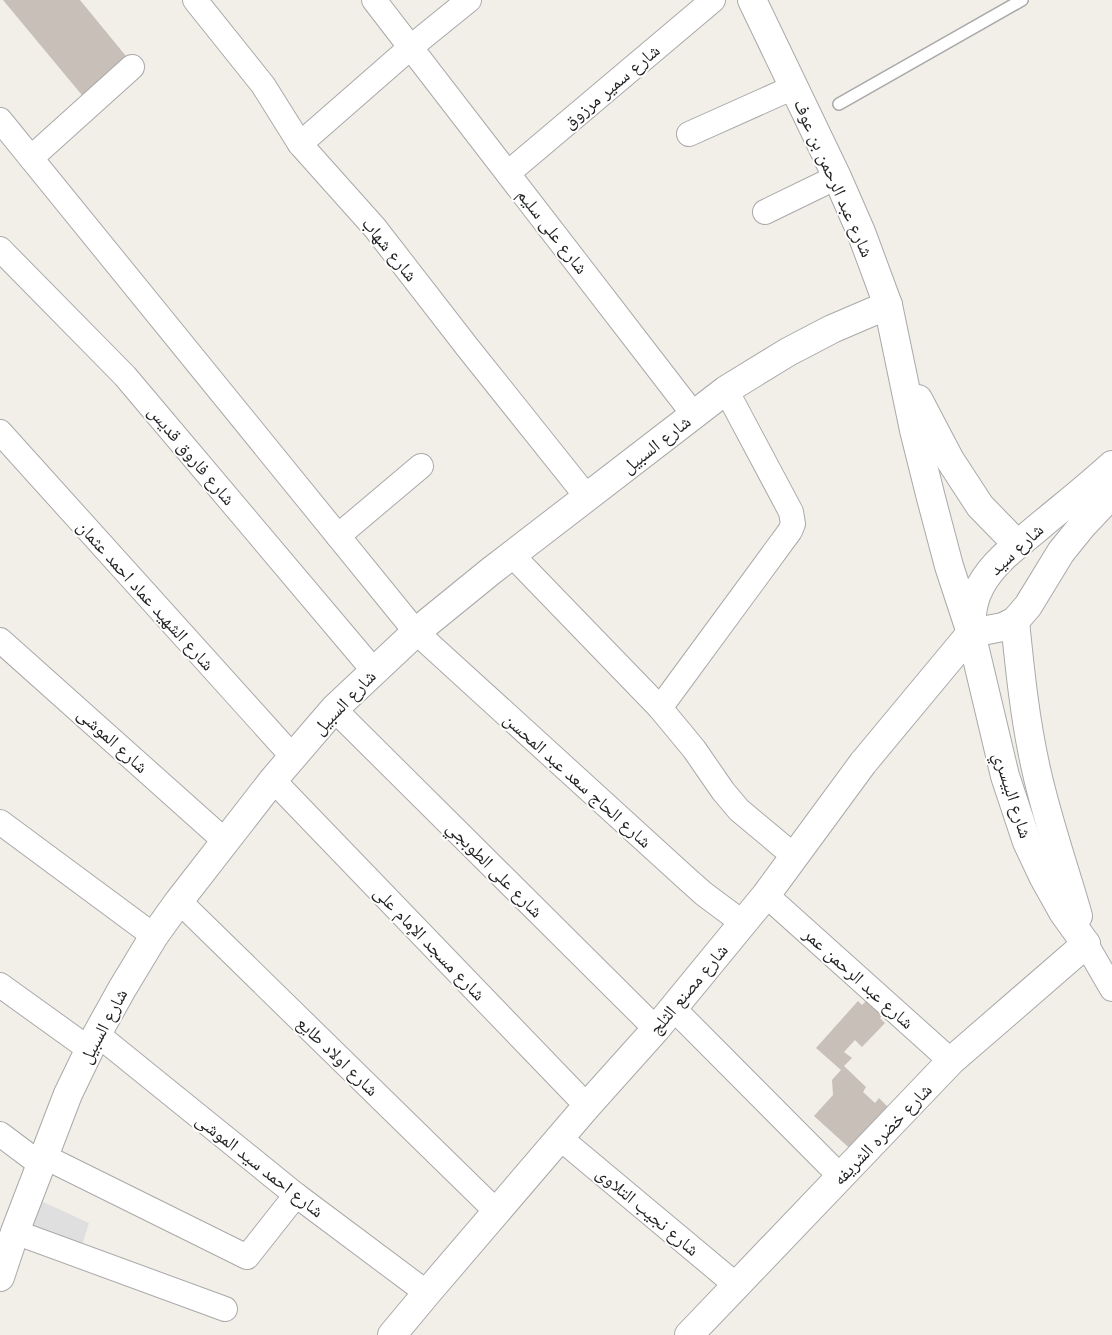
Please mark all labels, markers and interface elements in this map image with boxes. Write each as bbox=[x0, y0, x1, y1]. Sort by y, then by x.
street label: شارع سمير مرزوق bbox=[558, 39, 664, 133]
street label: شارع عبد الرحمن بن عوف bbox=[789, 96, 878, 261]
street label: شارع على سليم bbox=[512, 184, 593, 279]
street label: شارع شهاب bbox=[357, 213, 422, 286]
street label: شارع فاروق قديس bbox=[143, 401, 240, 510]
street label: شارع السبيل bbox=[617, 411, 695, 478]
street label: شارع الشهيد عماد احمد عثمان bbox=[72, 516, 219, 675]
street label: شارع سيد bbox=[985, 519, 1048, 580]
street label: شارع السبيل bbox=[308, 665, 381, 739]
street label: شارع الموشى bbox=[73, 703, 153, 778]
street label: شارع الحاج سعد عبد المحسن bbox=[499, 708, 656, 853]
street label: شارع البيسري bbox=[985, 749, 1037, 842]
street label: شارع على الطوبجي bbox=[439, 817, 547, 925]
street label: شارع مسجد الإمام على bbox=[369, 881, 490, 1006]
street label: شارع عبد الرحمن عمر bbox=[798, 922, 918, 1034]
street label: شارع مصنع الثلج bbox=[644, 940, 733, 1040]
street label: شارع السبيل bbox=[75, 985, 132, 1067]
street label: شارع اولاد طايع bbox=[292, 1012, 383, 1101]
street label: شارع خضره الشريفه bbox=[828, 1079, 936, 1190]
street label: شارع احمد سيد الموشى bbox=[191, 1109, 328, 1222]
street label: شارع نجيب التلاوى bbox=[592, 1162, 704, 1261]

